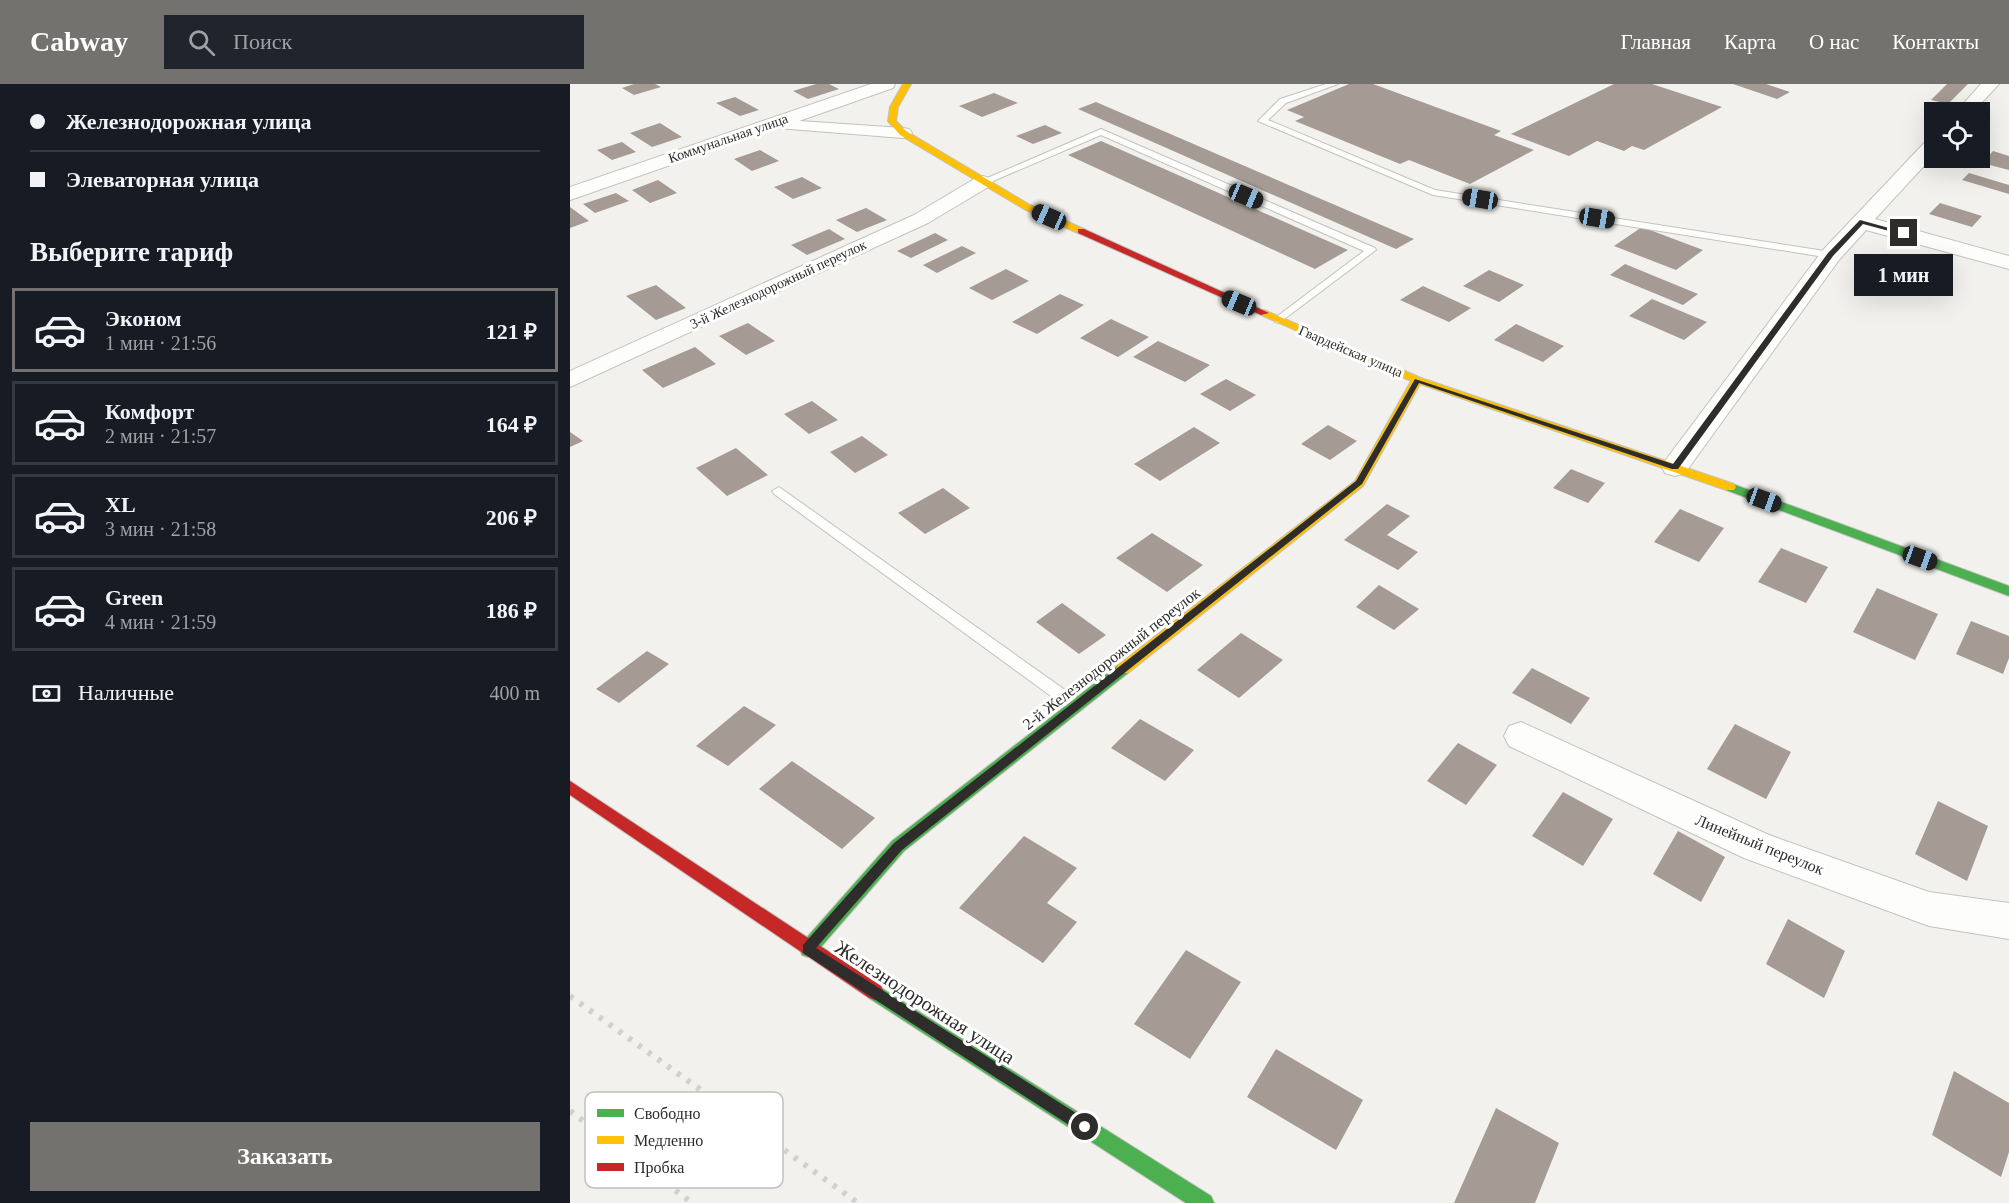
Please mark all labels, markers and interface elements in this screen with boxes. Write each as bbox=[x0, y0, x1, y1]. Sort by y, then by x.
search box bbox=[164, 15, 584, 69]
text: Cabway bbox=[30, 26, 128, 57]
icon: search bbox=[185, 26, 218, 59]
text: Поиск bbox=[233, 29, 292, 54]
text: Главная bbox=[1621, 30, 1691, 54]
text: Карта bbox=[1724, 30, 1776, 54]
text: О нас bbox=[1809, 30, 1859, 54]
text: Контакты bbox=[1892, 30, 1979, 54]
map controls bbox=[1924, 102, 1990, 168]
button: locate bbox=[1924, 102, 1990, 168]
text: Железнодорожная улица bbox=[66, 109, 311, 134]
street label: Коммунальная улица bbox=[666, 111, 791, 166]
text: Элеваторная улица bbox=[66, 167, 259, 192]
car bbox=[1226, 181, 1266, 211]
car bbox=[1461, 187, 1499, 211]
car bbox=[1029, 201, 1069, 233]
car bbox=[1578, 206, 1616, 230]
route end bbox=[1890, 219, 1917, 246]
text: Выберите тариф bbox=[30, 237, 233, 267]
street label: 3-й Железнодорожный переулок bbox=[688, 237, 869, 332]
callout: 1 мин bbox=[1854, 254, 1954, 296]
text: 1 мин bbox=[1878, 264, 1929, 286]
car bbox=[1219, 288, 1259, 318]
icon: car bbox=[33, 303, 87, 357]
text: Эконом bbox=[105, 306, 182, 331]
text: 121 ₽ bbox=[486, 319, 537, 344]
street label: Гвардейская улица bbox=[1297, 323, 1406, 380]
text: 1 мин · 21:56 bbox=[105, 332, 216, 354]
icon: car bbox=[33, 396, 87, 450]
text: Комфорт bbox=[105, 399, 194, 424]
text: 164 ₽ bbox=[486, 412, 537, 437]
text: 2 мин · 21:57 bbox=[105, 425, 216, 447]
car bbox=[1744, 485, 1784, 515]
icon: car bbox=[33, 489, 87, 543]
text: XL bbox=[105, 492, 136, 517]
text: 206 ₽ bbox=[486, 505, 537, 530]
text: 3 мин · 21:58 bbox=[105, 518, 216, 540]
car bbox=[1900, 543, 1940, 573]
icon: car bbox=[33, 582, 87, 636]
street label: 2-й Железнодорожный переулок bbox=[1019, 584, 1204, 734]
text: Green bbox=[105, 585, 163, 610]
text: 186 ₽ bbox=[486, 598, 537, 623]
text: 4 мин · 21:59 bbox=[105, 611, 216, 633]
icon: cash bbox=[30, 677, 63, 710]
text: Наличные bbox=[78, 680, 174, 705]
text: 400 m bbox=[489, 682, 540, 704]
street label: Линейный переулок bbox=[1693, 811, 1827, 879]
street label: Железнодорожная улица bbox=[831, 936, 1019, 1069]
legend bbox=[585, 1092, 783, 1188]
text: Свободно bbox=[634, 1105, 701, 1123]
route start bbox=[1071, 1113, 1098, 1140]
button: Заказать bbox=[30, 1122, 540, 1191]
text: Медленно bbox=[634, 1132, 703, 1150]
text: Пробка bbox=[634, 1159, 684, 1177]

